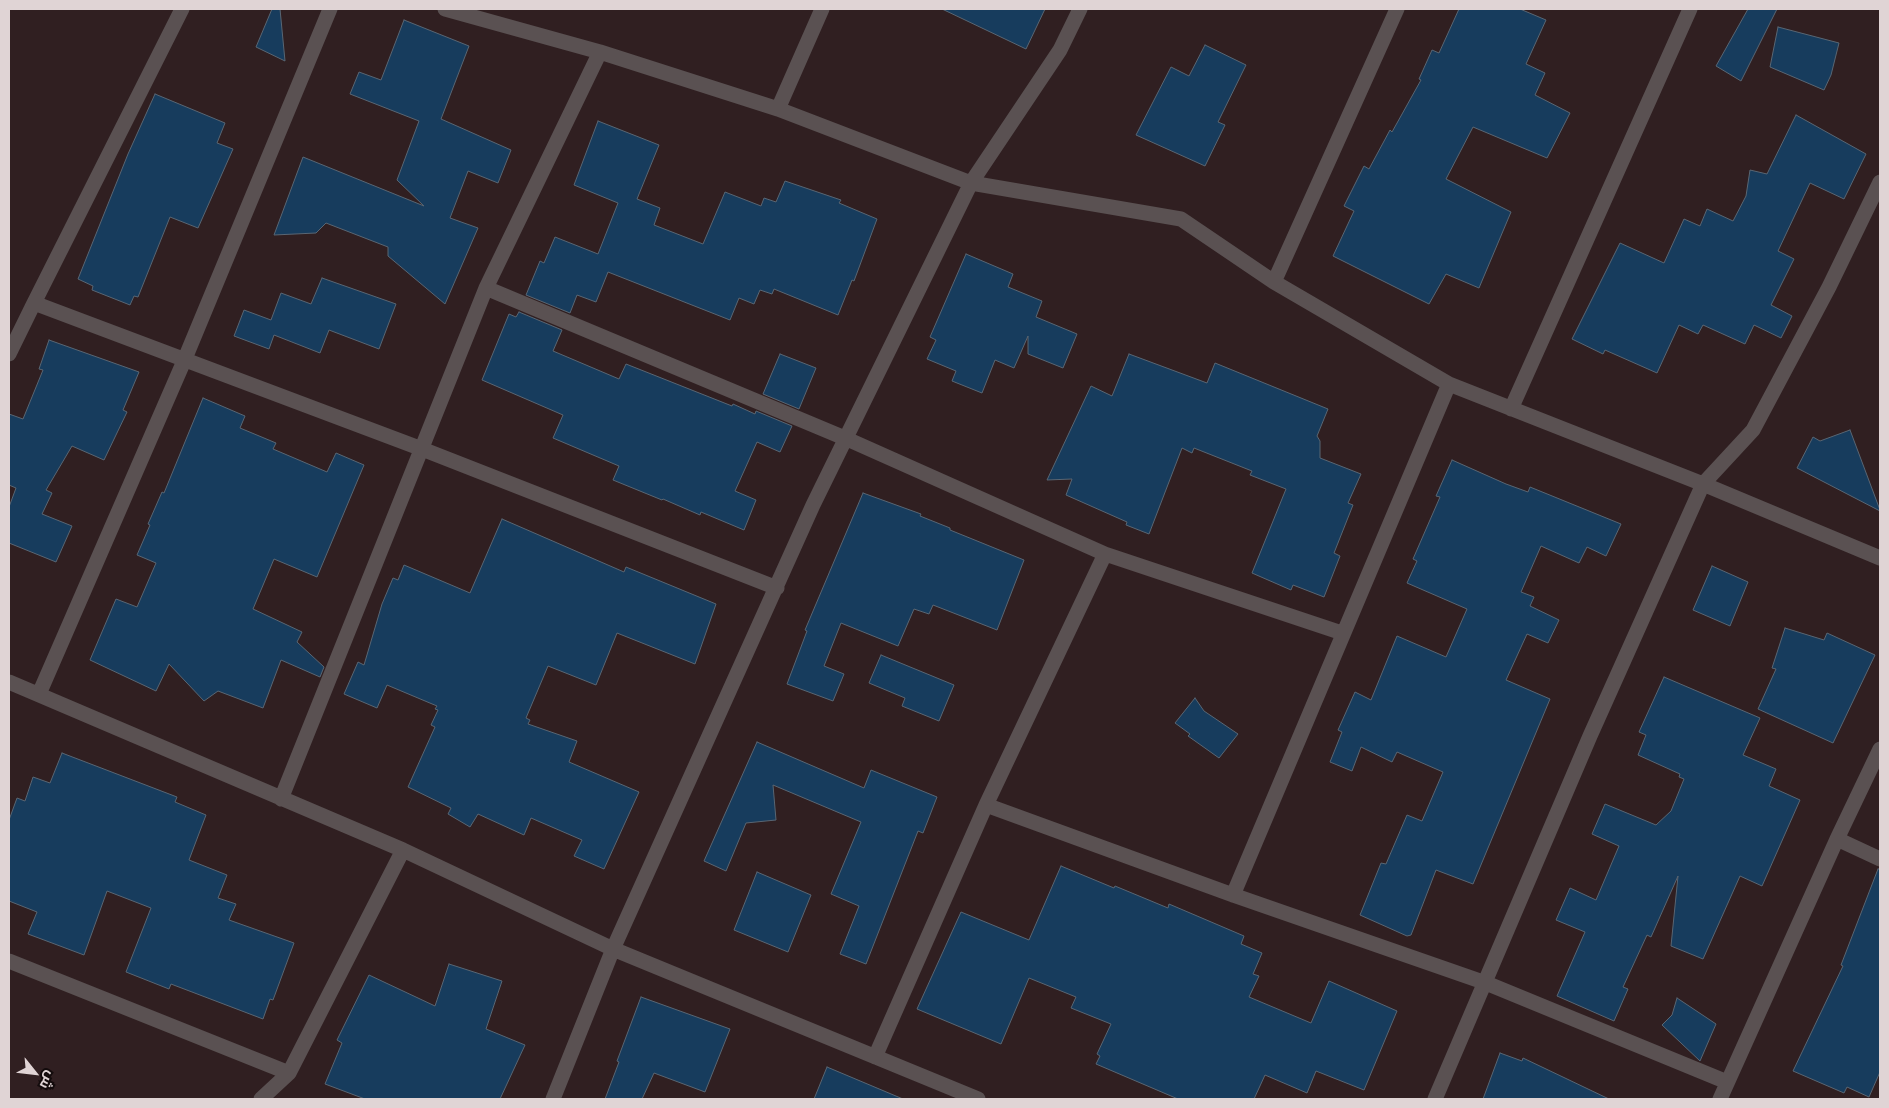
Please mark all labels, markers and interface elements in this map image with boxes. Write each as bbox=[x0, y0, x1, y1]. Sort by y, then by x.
north arrow bbox=[10, 1048, 60, 1098]
text: ش bbox=[36, 1068, 60, 1092]

